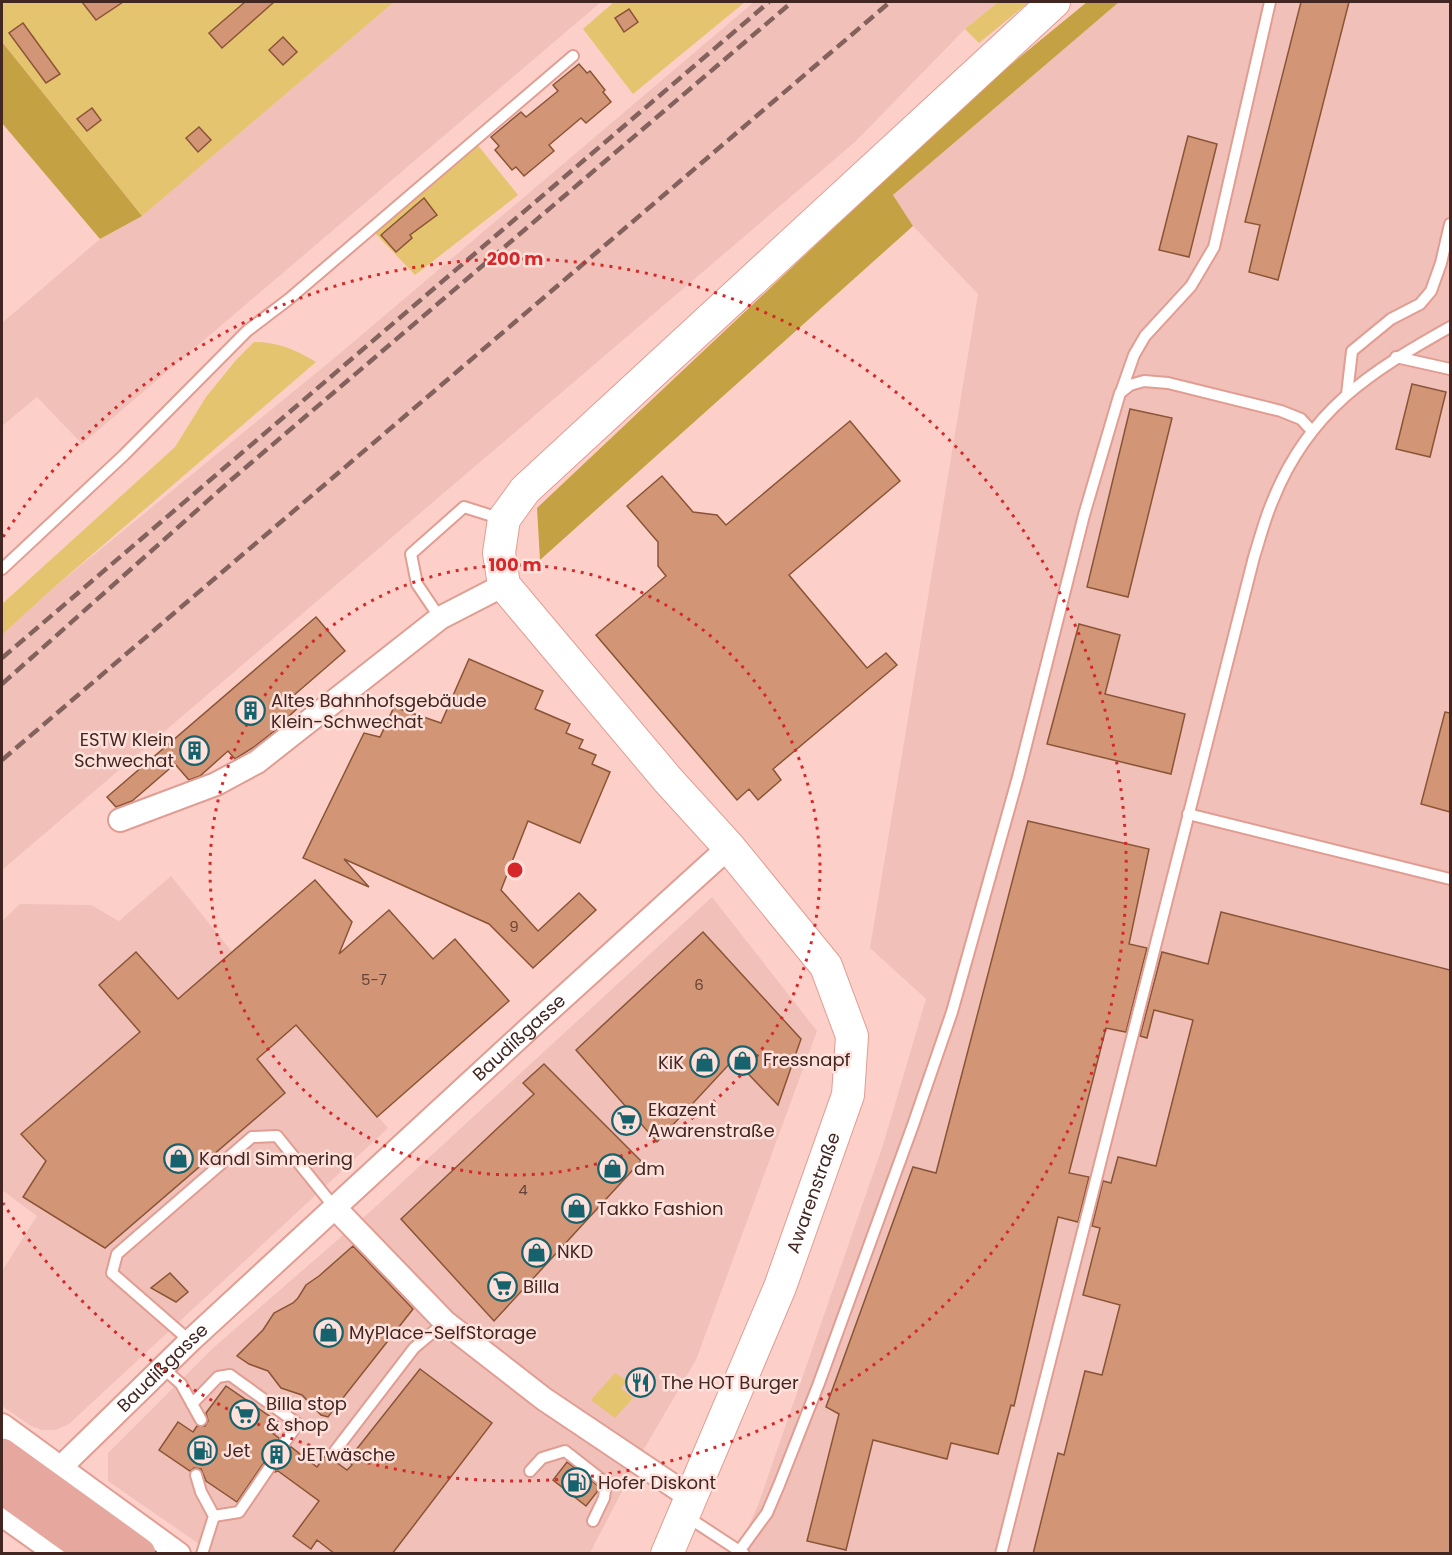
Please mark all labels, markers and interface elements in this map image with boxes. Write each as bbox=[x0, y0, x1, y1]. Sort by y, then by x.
text: 200 m bbox=[487, 246, 543, 271]
text: 100 m bbox=[488, 552, 542, 577]
place label: Altes Bahnhofsgebäude Klein-Schwechat bbox=[271, 688, 487, 734]
building icon: Altes Bahnhofsgebäude Klein-Schwechat bbox=[234, 695, 266, 727]
place label: ESTW Klein Schwechat bbox=[74, 727, 174, 773]
building icon: ESTW Klein Schwechat bbox=[179, 734, 211, 766]
centre of rings bbox=[505, 860, 525, 880]
house number: 9 bbox=[509, 916, 519, 937]
house number: 5-7 bbox=[361, 969, 387, 990]
house number: 6 bbox=[694, 974, 704, 995]
street label: Baudißgasse bbox=[467, 988, 571, 1086]
shop icon: Fressnapf bbox=[726, 1044, 758, 1076]
shop icon: KiK bbox=[689, 1047, 721, 1079]
place label: Fressnapf bbox=[763, 1047, 851, 1072]
place label: KiK bbox=[658, 1050, 684, 1075]
place label: Ekazent Awarenstraße bbox=[648, 1097, 775, 1143]
supermarket icon: Ekazent Awarenstraße bbox=[611, 1104, 643, 1136]
street label: Awarenstraße bbox=[780, 1129, 846, 1256]
shop icon: Kandl Simmering bbox=[162, 1143, 194, 1175]
place label: Kandl Simmering bbox=[199, 1146, 353, 1171]
shop icon: dm bbox=[597, 1153, 629, 1185]
place label: dm bbox=[634, 1156, 665, 1181]
house number: 4 bbox=[518, 1179, 528, 1200]
shop icon: Takko Fashion bbox=[560, 1193, 592, 1225]
place label: Takko Fashion bbox=[597, 1196, 723, 1221]
shop icon: NKD bbox=[520, 1236, 552, 1268]
place label: NKD bbox=[557, 1239, 593, 1264]
supermarket icon: Billa bbox=[486, 1271, 518, 1303]
place label: Billa bbox=[523, 1274, 560, 1299]
street label: Baudißgasse bbox=[111, 1317, 213, 1418]
shop icon: MyPlace-SelfStorage bbox=[312, 1317, 344, 1349]
place label: MyPlace-SelfStorage bbox=[349, 1320, 537, 1345]
restaurant icon: The HOT Burger bbox=[624, 1367, 656, 1399]
place label: The HOT Burger bbox=[661, 1370, 799, 1395]
place label: Billa stop & shop bbox=[266, 1391, 347, 1437]
supermarket icon: Billa stop & shop bbox=[229, 1398, 261, 1430]
fuel station icon: Jet bbox=[186, 1435, 218, 1467]
place label: Jet bbox=[223, 1438, 250, 1463]
building icon: JETwäsche bbox=[260, 1439, 292, 1471]
place label: JETwäsche bbox=[297, 1442, 395, 1467]
fuel station icon: Hofer Diskont bbox=[561, 1467, 593, 1499]
place label: Hofer Diskont bbox=[598, 1470, 716, 1495]

